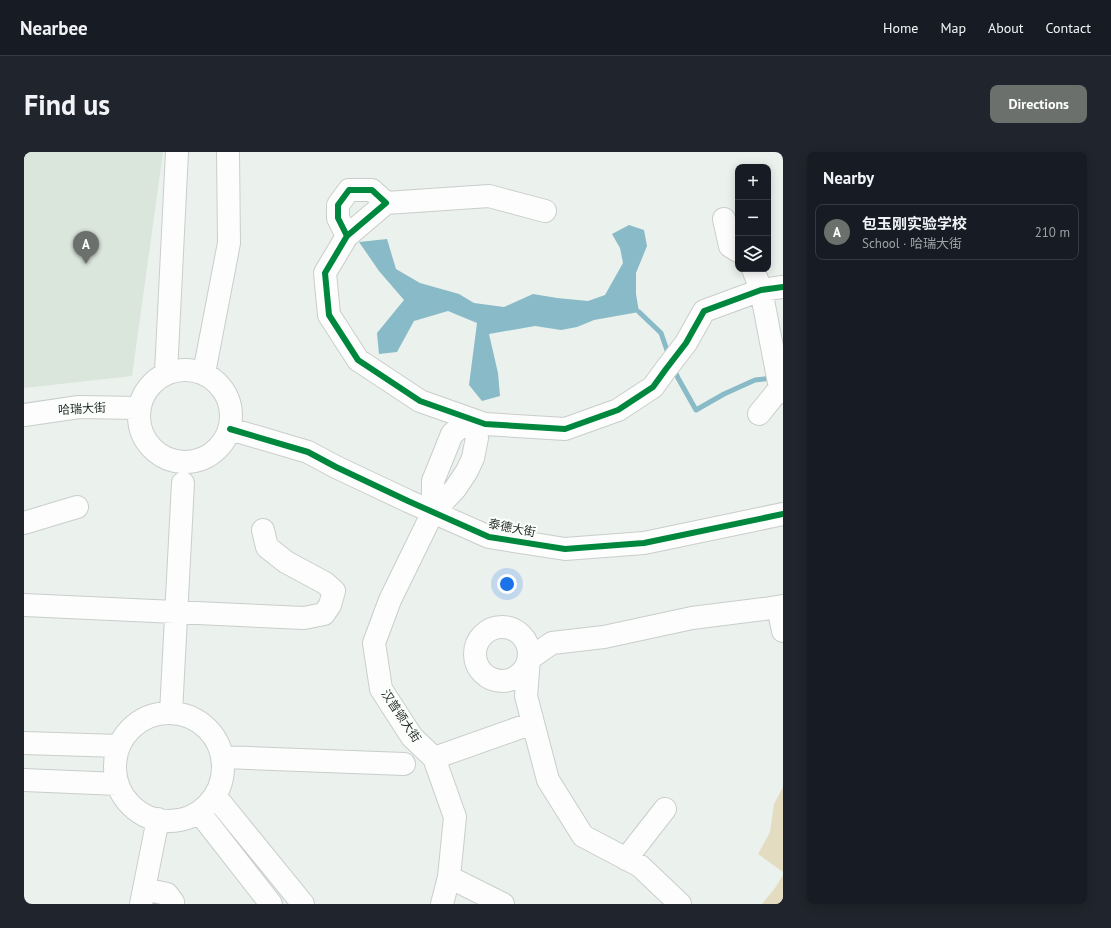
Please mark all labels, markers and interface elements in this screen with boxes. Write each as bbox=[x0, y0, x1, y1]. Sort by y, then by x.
text: Nearbee bbox=[20, 16, 88, 40]
text: Home bbox=[883, 19, 918, 37]
text: Map bbox=[940, 19, 966, 37]
text: About bbox=[988, 19, 1024, 37]
text: Contact bbox=[1046, 19, 1091, 37]
button: Directions bbox=[990, 85, 1087, 123]
text: Find us bbox=[24, 86, 110, 123]
map controls bbox=[735, 164, 771, 272]
button: + bbox=[735, 164, 771, 200]
text: Nearby bbox=[823, 167, 874, 189]
button: − bbox=[735, 200, 771, 236]
text: 包玉刚实验学校 bbox=[862, 214, 967, 233]
text: A bbox=[833, 224, 841, 241]
text: 210 m bbox=[1035, 224, 1070, 241]
pin: A bbox=[73, 231, 99, 264]
text: School · 哈瑞大街 bbox=[862, 235, 962, 252]
button: layers bbox=[735, 236, 771, 272]
street label: 哈瑞大街 bbox=[58, 400, 106, 417]
street label: 泰德大街 bbox=[487, 516, 537, 539]
your location bbox=[497, 574, 517, 594]
street label: 汉普顿大街 bbox=[378, 687, 424, 745]

